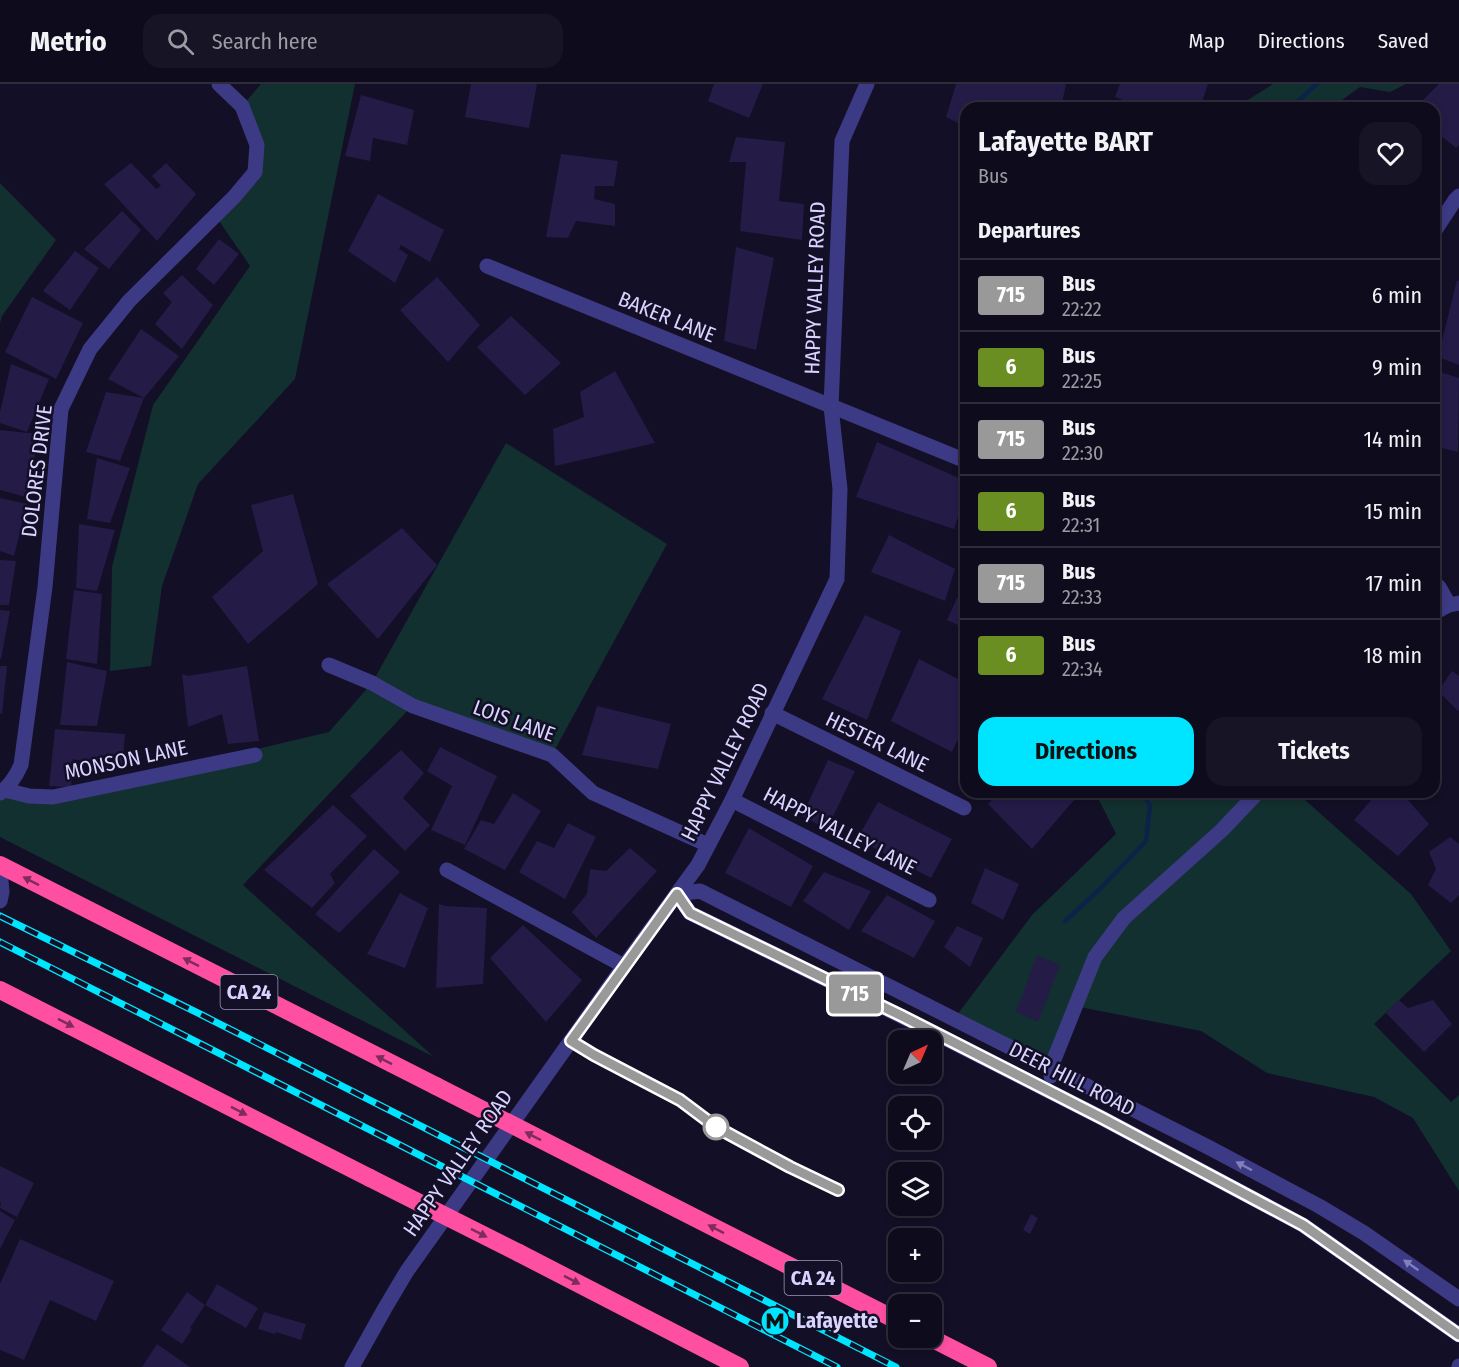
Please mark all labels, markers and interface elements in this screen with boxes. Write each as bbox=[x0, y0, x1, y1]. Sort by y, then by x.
search box bbox=[143, 14, 563, 68]
text: Metrio bbox=[30, 25, 107, 58]
icon: search bbox=[164, 25, 197, 58]
text: Search here bbox=[212, 28, 318, 55]
text: Map bbox=[1188, 28, 1225, 54]
text: Directions bbox=[1258, 28, 1345, 54]
text: Saved bbox=[1378, 28, 1429, 54]
button: heart bbox=[1359, 122, 1422, 185]
text: Lafayette BART bbox=[978, 125, 1153, 158]
text: Bus bbox=[978, 164, 1008, 188]
street label: HAPPY VALLEY ROAD bbox=[799, 201, 831, 375]
text: Departures bbox=[978, 217, 1080, 244]
text: Bus bbox=[1062, 270, 1095, 297]
text: 715 bbox=[997, 282, 1025, 308]
text: 6 min bbox=[1372, 282, 1422, 309]
street label: BAKER LANE bbox=[615, 286, 720, 348]
text: 22:22 bbox=[1062, 297, 1102, 321]
text: Bus bbox=[1062, 342, 1095, 369]
text: 6 bbox=[1006, 354, 1016, 380]
text: 9 min bbox=[1372, 354, 1422, 381]
text: 22:25 bbox=[1062, 369, 1102, 393]
street label: DOLORES DRIVE bbox=[16, 403, 58, 539]
text: Bus bbox=[1062, 414, 1095, 441]
text: 715 bbox=[997, 426, 1025, 452]
text: 14 min bbox=[1364, 426, 1422, 453]
text: 22:30 bbox=[1062, 441, 1104, 465]
text: Bus bbox=[1062, 486, 1095, 513]
text: 6 bbox=[1006, 498, 1016, 524]
text: 15 min bbox=[1364, 498, 1422, 525]
text: 22:31 bbox=[1062, 513, 1100, 537]
text: Bus bbox=[1062, 558, 1095, 585]
text: 715 bbox=[997, 570, 1025, 596]
text: 17 min bbox=[1365, 570, 1422, 597]
text: 22:33 bbox=[1062, 585, 1102, 609]
text: Bus bbox=[1062, 630, 1095, 657]
text: 6 bbox=[1006, 642, 1016, 668]
text: 18 min bbox=[1363, 642, 1422, 669]
text: 22:34 bbox=[1062, 657, 1103, 681]
street label: HAPPY VALLEY ROAD bbox=[675, 679, 775, 845]
street label: LOIS LANE bbox=[469, 694, 559, 748]
street label: HESTER LANE bbox=[821, 706, 933, 778]
button: Directions bbox=[978, 717, 1194, 786]
button: Tickets bbox=[1206, 717, 1422, 786]
street label: MONSON LANE bbox=[62, 734, 190, 786]
street label: HAPPY VALLEY LANE bbox=[759, 781, 921, 881]
one-way arrow bbox=[23, 876, 40, 886]
one-way arrow bbox=[183, 957, 200, 967]
line badge: 715 bbox=[820, 974, 890, 1014]
road number: CA 24 bbox=[220, 975, 278, 1009]
text: 715 bbox=[841, 981, 869, 1007]
one-way arrow bbox=[57, 1018, 74, 1028]
north arrow bbox=[888, 1030, 942, 1084]
map controls bbox=[888, 1030, 942, 1348]
street label: DEER HILL ROAD bbox=[1005, 1036, 1139, 1122]
one-way arrow bbox=[375, 1055, 392, 1065]
street label: HAPPY VALLEY ROAD bbox=[398, 1085, 518, 1241]
button: locate bbox=[888, 1096, 942, 1150]
one-way arrow bbox=[231, 1107, 248, 1116]
unlabelled marker bbox=[703, 1114, 729, 1140]
one-way arrow bbox=[525, 1131, 542, 1140]
one-way arrow bbox=[1235, 1161, 1252, 1171]
button: layers bbox=[888, 1162, 942, 1216]
one-way arrow bbox=[708, 1224, 725, 1233]
one-way arrow bbox=[470, 1228, 487, 1238]
button: + bbox=[888, 1228, 942, 1282]
one-way arrow bbox=[1403, 1260, 1419, 1271]
road number: CA 24 bbox=[784, 1261, 842, 1295]
one-way arrow bbox=[563, 1275, 580, 1285]
button: − bbox=[888, 1294, 942, 1348]
metro station icon: Lafayette bbox=[759, 1305, 791, 1337]
place label: Lafayette bbox=[796, 1308, 879, 1334]

